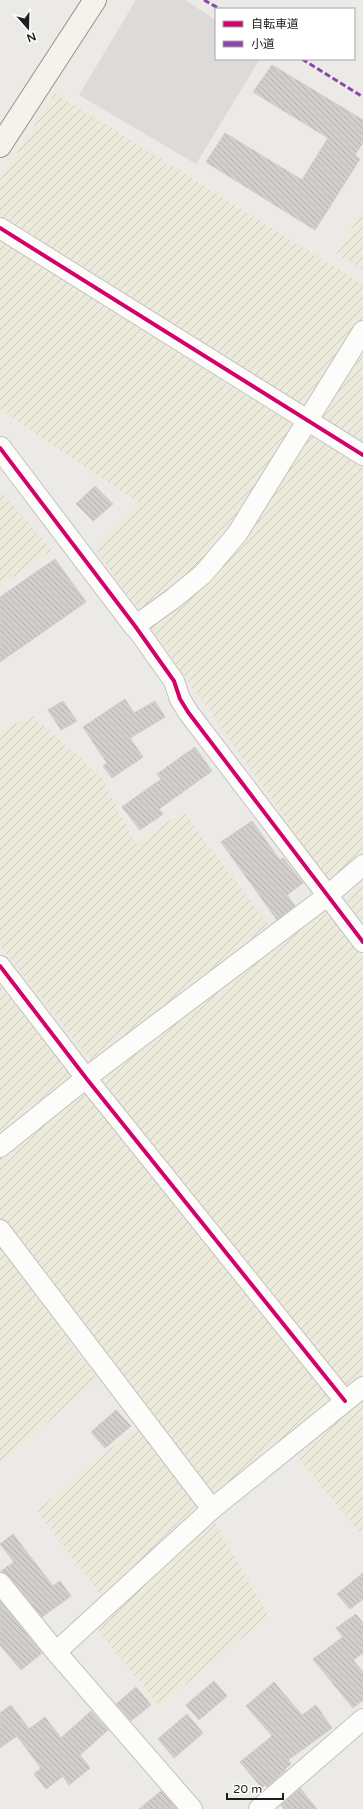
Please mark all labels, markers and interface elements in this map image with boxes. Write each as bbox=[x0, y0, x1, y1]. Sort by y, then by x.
north arrow bbox=[8, 8, 48, 48]
legend bbox=[215, 8, 355, 60]
text: 自転車道 bbox=[251, 17, 299, 31]
text: N bbox=[25, 29, 38, 45]
text: 小道 bbox=[251, 37, 275, 51]
scale bar bbox=[227, 1775, 283, 1801]
text: 20 m bbox=[233, 1782, 262, 1796]

